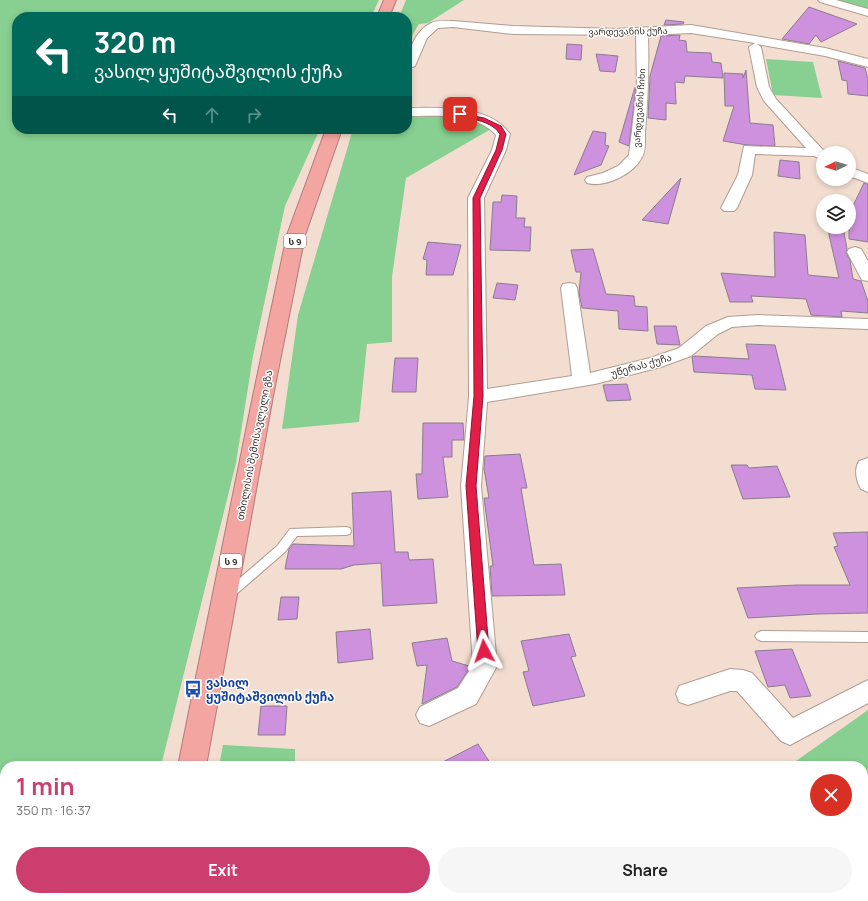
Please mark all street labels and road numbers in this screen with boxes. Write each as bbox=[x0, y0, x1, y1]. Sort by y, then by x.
street label: ვარდევანის ქუჩა bbox=[588, 24, 668, 38]
street label: ვარდევანის ჩიხი bbox=[630, 68, 648, 148]
road number: ს 9 bbox=[284, 234, 306, 248]
street label: უწერას ქუჩა bbox=[609, 350, 673, 380]
street label: თბილისის შემოსავლელი გზა bbox=[233, 369, 275, 521]
road number: ს 9 bbox=[220, 554, 242, 568]

